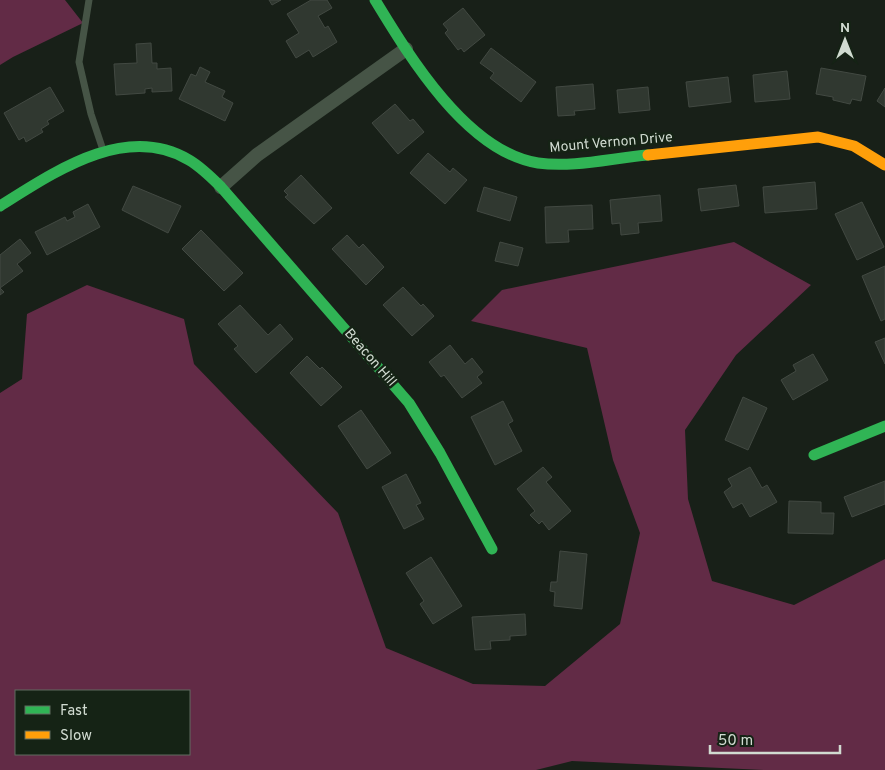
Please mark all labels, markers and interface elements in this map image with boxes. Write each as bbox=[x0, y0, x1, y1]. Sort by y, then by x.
north arrow bbox=[820, 15, 870, 65]
text: N bbox=[840, 20, 850, 37]
street label: Mount Vernon Drive bbox=[549, 129, 673, 157]
street label: Beacon Hill bbox=[340, 326, 400, 390]
legend bbox=[15, 690, 190, 755]
text: Fast bbox=[60, 702, 88, 721]
scale bar bbox=[710, 722, 840, 754]
text: Slow bbox=[60, 727, 92, 746]
text: 50 m bbox=[718, 732, 753, 751]

